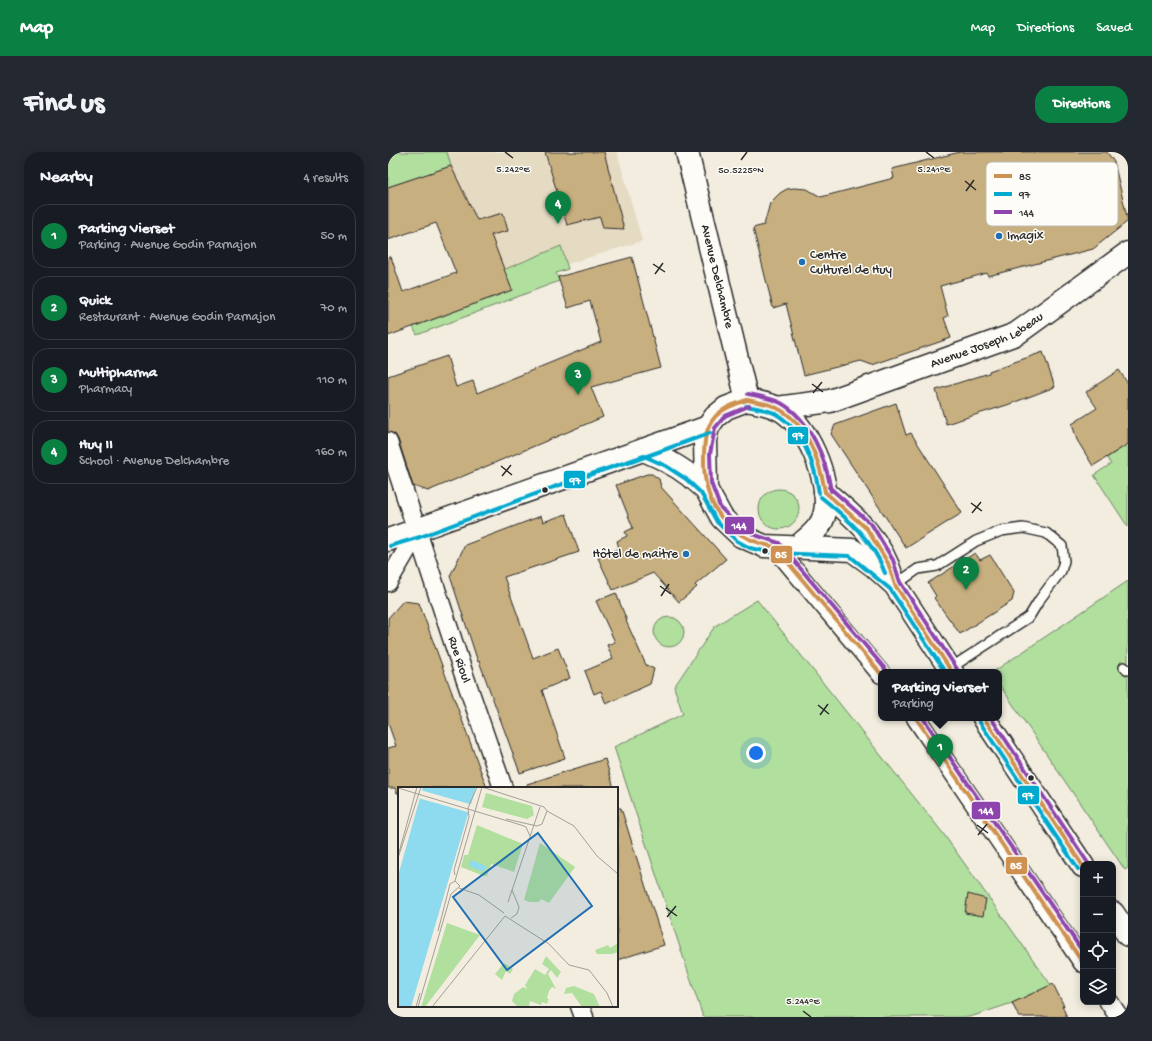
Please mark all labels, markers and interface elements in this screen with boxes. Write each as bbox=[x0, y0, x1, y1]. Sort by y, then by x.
text: Map bbox=[20, 17, 53, 40]
text: Map bbox=[971, 20, 995, 37]
text: Directions bbox=[1017, 20, 1074, 37]
text: Saved bbox=[1096, 20, 1132, 37]
button: Directions bbox=[1035, 86, 1128, 123]
text: Find us bbox=[24, 88, 104, 121]
legend bbox=[986, 162, 1118, 226]
text: 5.242°E bbox=[496, 164, 531, 176]
text: 5.241°E bbox=[918, 164, 951, 176]
text: 50.5225°N bbox=[718, 165, 764, 177]
text: Nearby bbox=[40, 168, 93, 188]
text: 4 results bbox=[304, 171, 348, 186]
text: 85 bbox=[1019, 172, 1031, 184]
text: 97 bbox=[1018, 190, 1031, 202]
pin: 4 bbox=[545, 191, 571, 224]
text: 144 bbox=[1018, 208, 1035, 220]
text: Parking Vierset bbox=[79, 220, 174, 238]
street label: Avenue Delchambre bbox=[697, 223, 737, 330]
text: 1 bbox=[51, 229, 57, 244]
text: 50 m bbox=[320, 229, 347, 244]
place label: Imagix bbox=[1007, 229, 1044, 244]
marker: Imagix bbox=[994, 231, 1004, 241]
text: Parking · Avenue Godin Parnajon bbox=[79, 238, 256, 253]
place label: Centre Culturel de Huy bbox=[810, 248, 893, 278]
marker: Centre Culturel de Huy bbox=[797, 257, 807, 267]
text: Quick bbox=[79, 292, 111, 310]
text: 2 bbox=[51, 301, 57, 316]
text: 70 m bbox=[321, 301, 347, 316]
street label: Avenue Joseph Lebeau bbox=[929, 309, 1046, 372]
text: Restaurant · Avenue Godin Parnajon bbox=[79, 310, 275, 325]
pin: 3 bbox=[565, 362, 591, 395]
text: Multipharma bbox=[79, 364, 157, 382]
text: 3 bbox=[51, 373, 57, 388]
text: 110 m bbox=[317, 373, 347, 388]
text: Pharmacy bbox=[79, 382, 132, 397]
line badge: 97 bbox=[787, 426, 809, 445]
text: 97 bbox=[791, 431, 805, 443]
text: Huy II bbox=[79, 436, 113, 454]
text: 4 bbox=[51, 445, 57, 460]
text: 160 m bbox=[315, 445, 347, 460]
text: School · Avenue Delchambre bbox=[79, 454, 229, 469]
line badge: 97 bbox=[563, 470, 586, 489]
text: 97 bbox=[568, 476, 582, 488]
unlabelled marker bbox=[540, 485, 550, 495]
line badge: 144 bbox=[724, 516, 755, 535]
text: 144 bbox=[731, 521, 747, 533]
line badge: 85 bbox=[770, 545, 793, 564]
unlabelled marker bbox=[760, 546, 770, 556]
place label: Hôtel de maitre bbox=[593, 547, 678, 562]
marker: Hôtel de maitre bbox=[681, 549, 691, 559]
text: 85 bbox=[775, 550, 787, 562]
pin: 2 bbox=[953, 557, 979, 590]
street label: Rue Rioul bbox=[444, 635, 474, 685]
popup bbox=[878, 669, 1002, 721]
text: Parking Vierset bbox=[892, 679, 988, 697]
text: Parking bbox=[892, 697, 934, 712]
pin: 1 bbox=[927, 734, 953, 767]
your location bbox=[746, 743, 766, 763]
unlabelled marker bbox=[1026, 773, 1036, 783]
line badge: 97 bbox=[1017, 785, 1040, 805]
inset map bbox=[398, 787, 618, 1007]
text: 97 bbox=[1021, 791, 1035, 803]
line badge: 144 bbox=[971, 801, 1001, 820]
text: 144 bbox=[978, 806, 994, 818]
line badge: 85 bbox=[1005, 856, 1028, 875]
text: 85 bbox=[1010, 861, 1022, 873]
map controls bbox=[1080, 861, 1116, 1005]
button: + bbox=[1080, 861, 1116, 897]
button: − bbox=[1080, 897, 1116, 933]
button: locate bbox=[1080, 933, 1116, 969]
button: layers bbox=[1080, 969, 1116, 1005]
text: 5.244°E bbox=[786, 996, 821, 1008]

